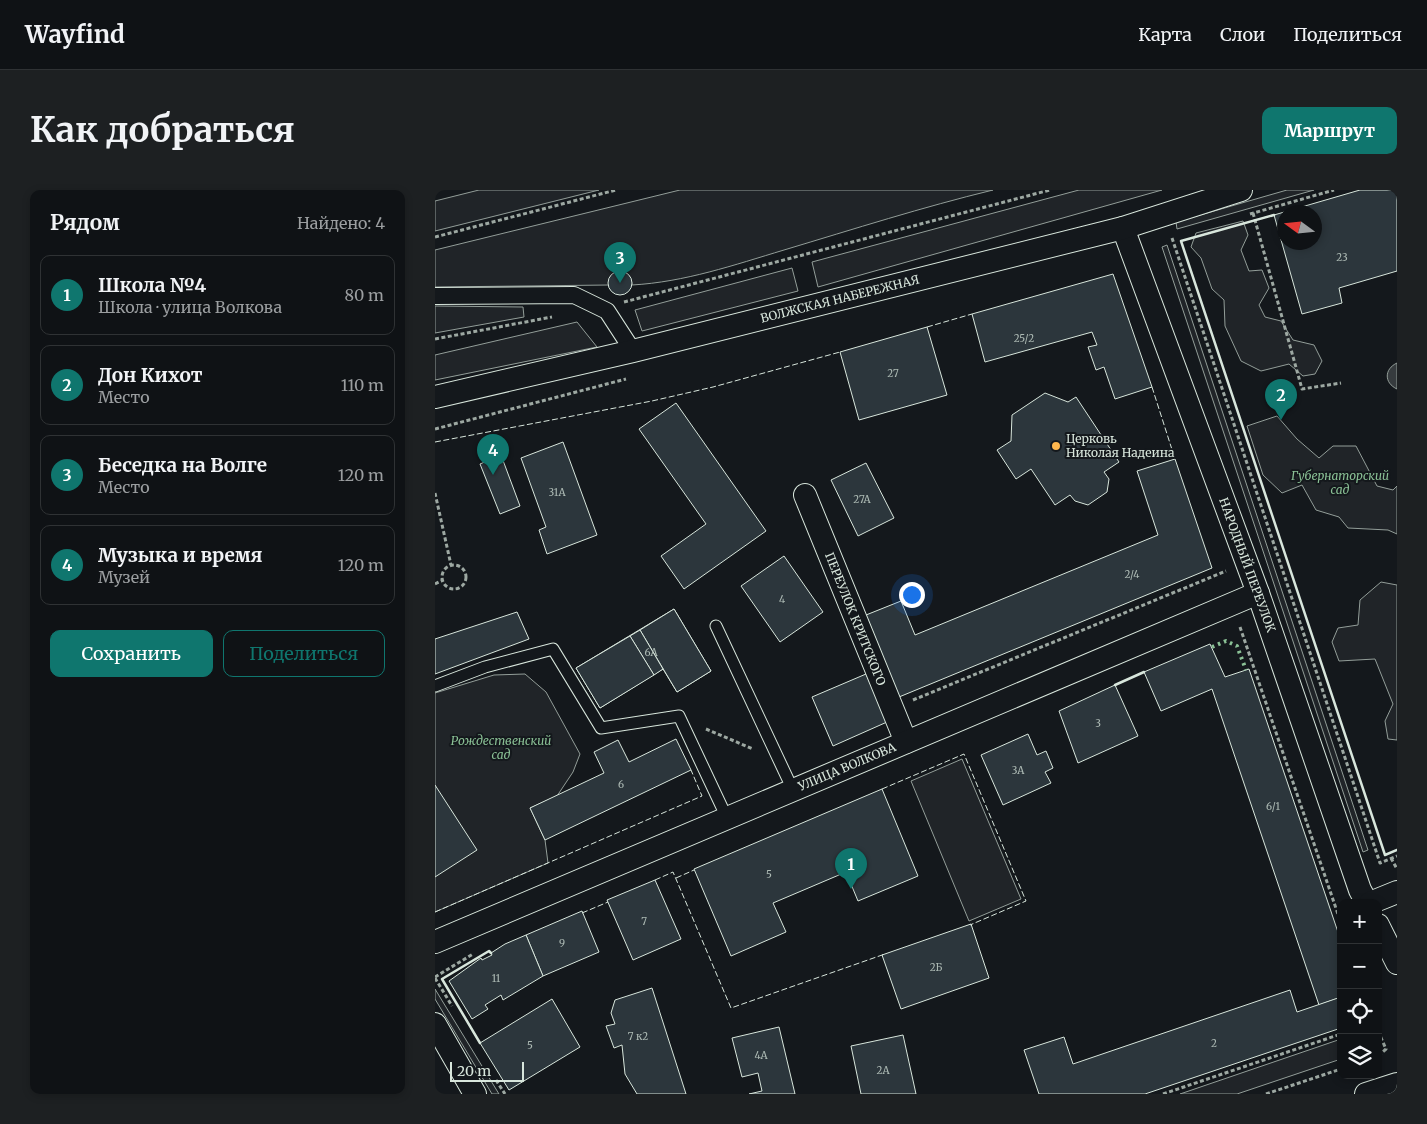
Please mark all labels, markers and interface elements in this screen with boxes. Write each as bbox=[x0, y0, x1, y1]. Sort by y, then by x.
text: Wayfind bbox=[25, 19, 125, 50]
text: Карта bbox=[1138, 23, 1192, 46]
text: Слои bbox=[1220, 23, 1265, 46]
text: Поделиться bbox=[1293, 23, 1402, 46]
button: Маршрут bbox=[1262, 107, 1397, 154]
text: Как добраться bbox=[30, 108, 295, 152]
north arrow bbox=[1277, 205, 1322, 250]
text: Рядом bbox=[50, 209, 120, 236]
text: Найдено: 4 bbox=[297, 213, 385, 233]
pin: 3 bbox=[604, 242, 636, 283]
house number: 23 bbox=[1336, 251, 1348, 264]
street label: ВОЛЖСКАЯ НАБЕРЕЖНАЯ bbox=[759, 271, 921, 326]
text: Школа №4 bbox=[98, 273, 206, 297]
text: 1 bbox=[63, 285, 71, 305]
text: 80 m bbox=[345, 285, 384, 305]
text: Школа · улица Волкова bbox=[98, 297, 282, 317]
house number: 25/2 bbox=[1014, 332, 1034, 345]
text: Дон Кихот bbox=[98, 363, 202, 387]
house number: 27 bbox=[887, 367, 899, 380]
text: 2 bbox=[62, 375, 72, 395]
text: 110 m bbox=[341, 375, 384, 395]
pin: 2 bbox=[1265, 379, 1297, 420]
text: Место bbox=[98, 387, 149, 407]
place label: Церковь Николая Надеина bbox=[1066, 431, 1175, 460]
pin: 4 bbox=[477, 434, 509, 475]
marker: Церковь Николая Надеина bbox=[1050, 440, 1062, 452]
text: Беседка на Волге bbox=[98, 453, 267, 477]
text: 3 bbox=[62, 465, 72, 485]
text: 120 m bbox=[338, 465, 384, 485]
park label: Губернаторский сад bbox=[1291, 468, 1389, 497]
text: Место bbox=[98, 477, 149, 497]
house number: 31А bbox=[548, 486, 566, 499]
house number: 27А bbox=[853, 493, 872, 506]
street label: НАРОДНЫЙ ПЕРЕУЛОК bbox=[1216, 495, 1279, 635]
text: Музыка и время bbox=[98, 543, 263, 567]
street label: ПЕРЕУЛОК КРИТСКОГО bbox=[822, 550, 889, 688]
text: 4 bbox=[62, 555, 72, 575]
text: 120 m bbox=[338, 555, 384, 575]
text: Музей bbox=[98, 567, 150, 587]
house number: 2/4 bbox=[1124, 568, 1140, 581]
your location bbox=[899, 582, 925, 608]
house number: 4 bbox=[779, 593, 785, 606]
button: Сохранить bbox=[50, 630, 213, 677]
button: Поделиться bbox=[223, 630, 385, 677]
house number: 6А bbox=[644, 646, 658, 659]
house number: 3 bbox=[1095, 717, 1101, 730]
park label: Рождественский сад bbox=[451, 733, 551, 762]
street label: УЛИЦА ВОЛКОВА bbox=[795, 739, 898, 794]
house number: 3А bbox=[1012, 764, 1025, 777]
house number: 6 bbox=[618, 778, 624, 791]
house number: 6/1 bbox=[1266, 800, 1280, 813]
pin: 1 bbox=[835, 848, 867, 889]
house number: 5 bbox=[766, 868, 772, 881]
map controls bbox=[1337, 899, 1382, 1079]
button: + bbox=[1337, 899, 1382, 944]
house number: 7 bbox=[641, 915, 647, 928]
house number: 9 bbox=[559, 937, 565, 950]
button: − bbox=[1337, 944, 1382, 989]
house number: 2Б bbox=[930, 961, 942, 974]
house number: 11 bbox=[492, 972, 501, 985]
button: locate bbox=[1337, 989, 1382, 1034]
house number: 7 к2 bbox=[628, 1030, 648, 1043]
button: layers bbox=[1337, 1034, 1382, 1079]
house number: 2 bbox=[1211, 1037, 1217, 1050]
house number: 5 bbox=[527, 1039, 533, 1052]
house number: 4А bbox=[754, 1049, 768, 1062]
scale bar bbox=[450, 1059, 524, 1082]
text: 20 m bbox=[457, 1062, 491, 1080]
house number: 2А bbox=[876, 1064, 890, 1077]

